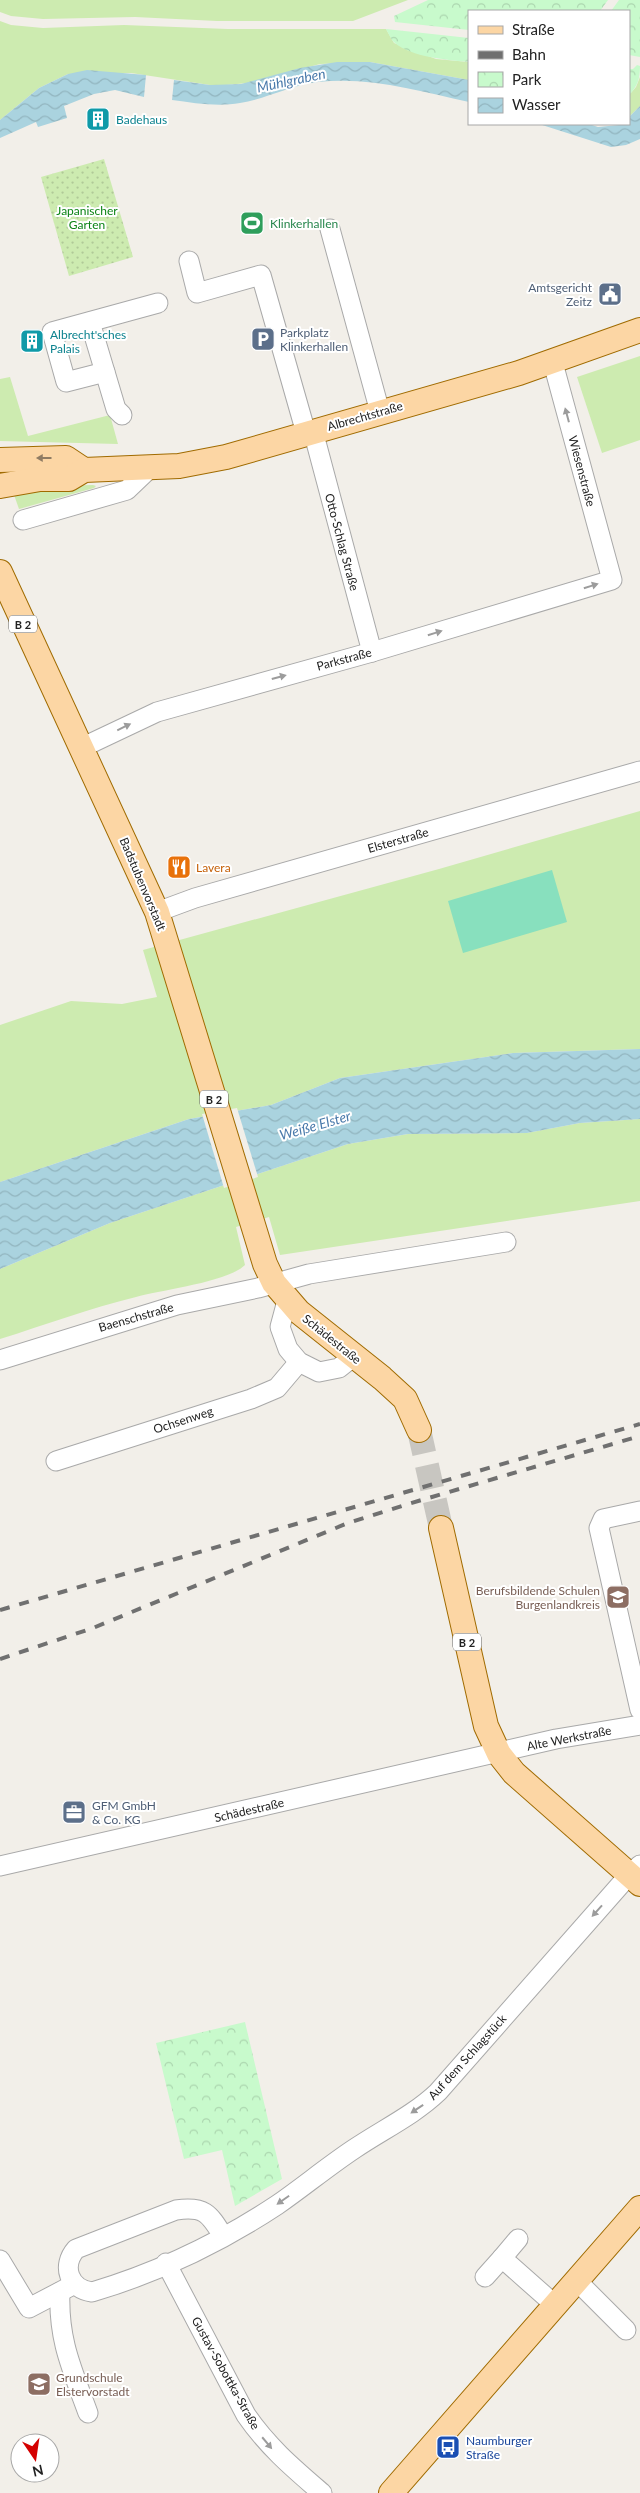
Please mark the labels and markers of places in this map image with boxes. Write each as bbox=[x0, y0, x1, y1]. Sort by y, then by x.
building icon: Badehaus bbox=[85, 106, 111, 132]
place label: Badehaus bbox=[116, 112, 167, 127]
sports icon: Klinkerhallen bbox=[239, 210, 265, 236]
place label: Klinkerhallen bbox=[270, 216, 338, 231]
place label: Amtsgericht Zeitz bbox=[528, 280, 593, 309]
public building icon: Amtsgericht Zeitz bbox=[597, 281, 623, 307]
place label: Parkplatz Klinkerhallen bbox=[280, 325, 348, 354]
parking icon: Parkplatz Klinkerhallen bbox=[250, 326, 276, 352]
place label: Albrecht'sches Palais bbox=[50, 327, 126, 356]
building icon: Albrecht'sches Palais bbox=[19, 328, 45, 354]
restaurant icon: Lavera bbox=[166, 854, 192, 880]
place label: Lavera bbox=[196, 860, 231, 875]
place label: Berufsbildende Schulen Burgenlandkreis bbox=[476, 1583, 600, 1612]
school or university icon: Berufsbildende Schulen Burgenlandkreis bbox=[605, 1584, 631, 1610]
place label: GFM GmbH & Co. KG bbox=[92, 1798, 156, 1827]
office icon: GFM GmbH & Co. KG bbox=[61, 1799, 87, 1825]
place label: Grundschule Elstervorstadt bbox=[56, 2370, 130, 2399]
school or university icon: Grundschule Elstervorstadt bbox=[26, 2371, 52, 2397]
place label: Naumburger Straße bbox=[466, 2433, 533, 2462]
bus stop icon: Naumburger Straße bbox=[435, 2434, 461, 2460]

